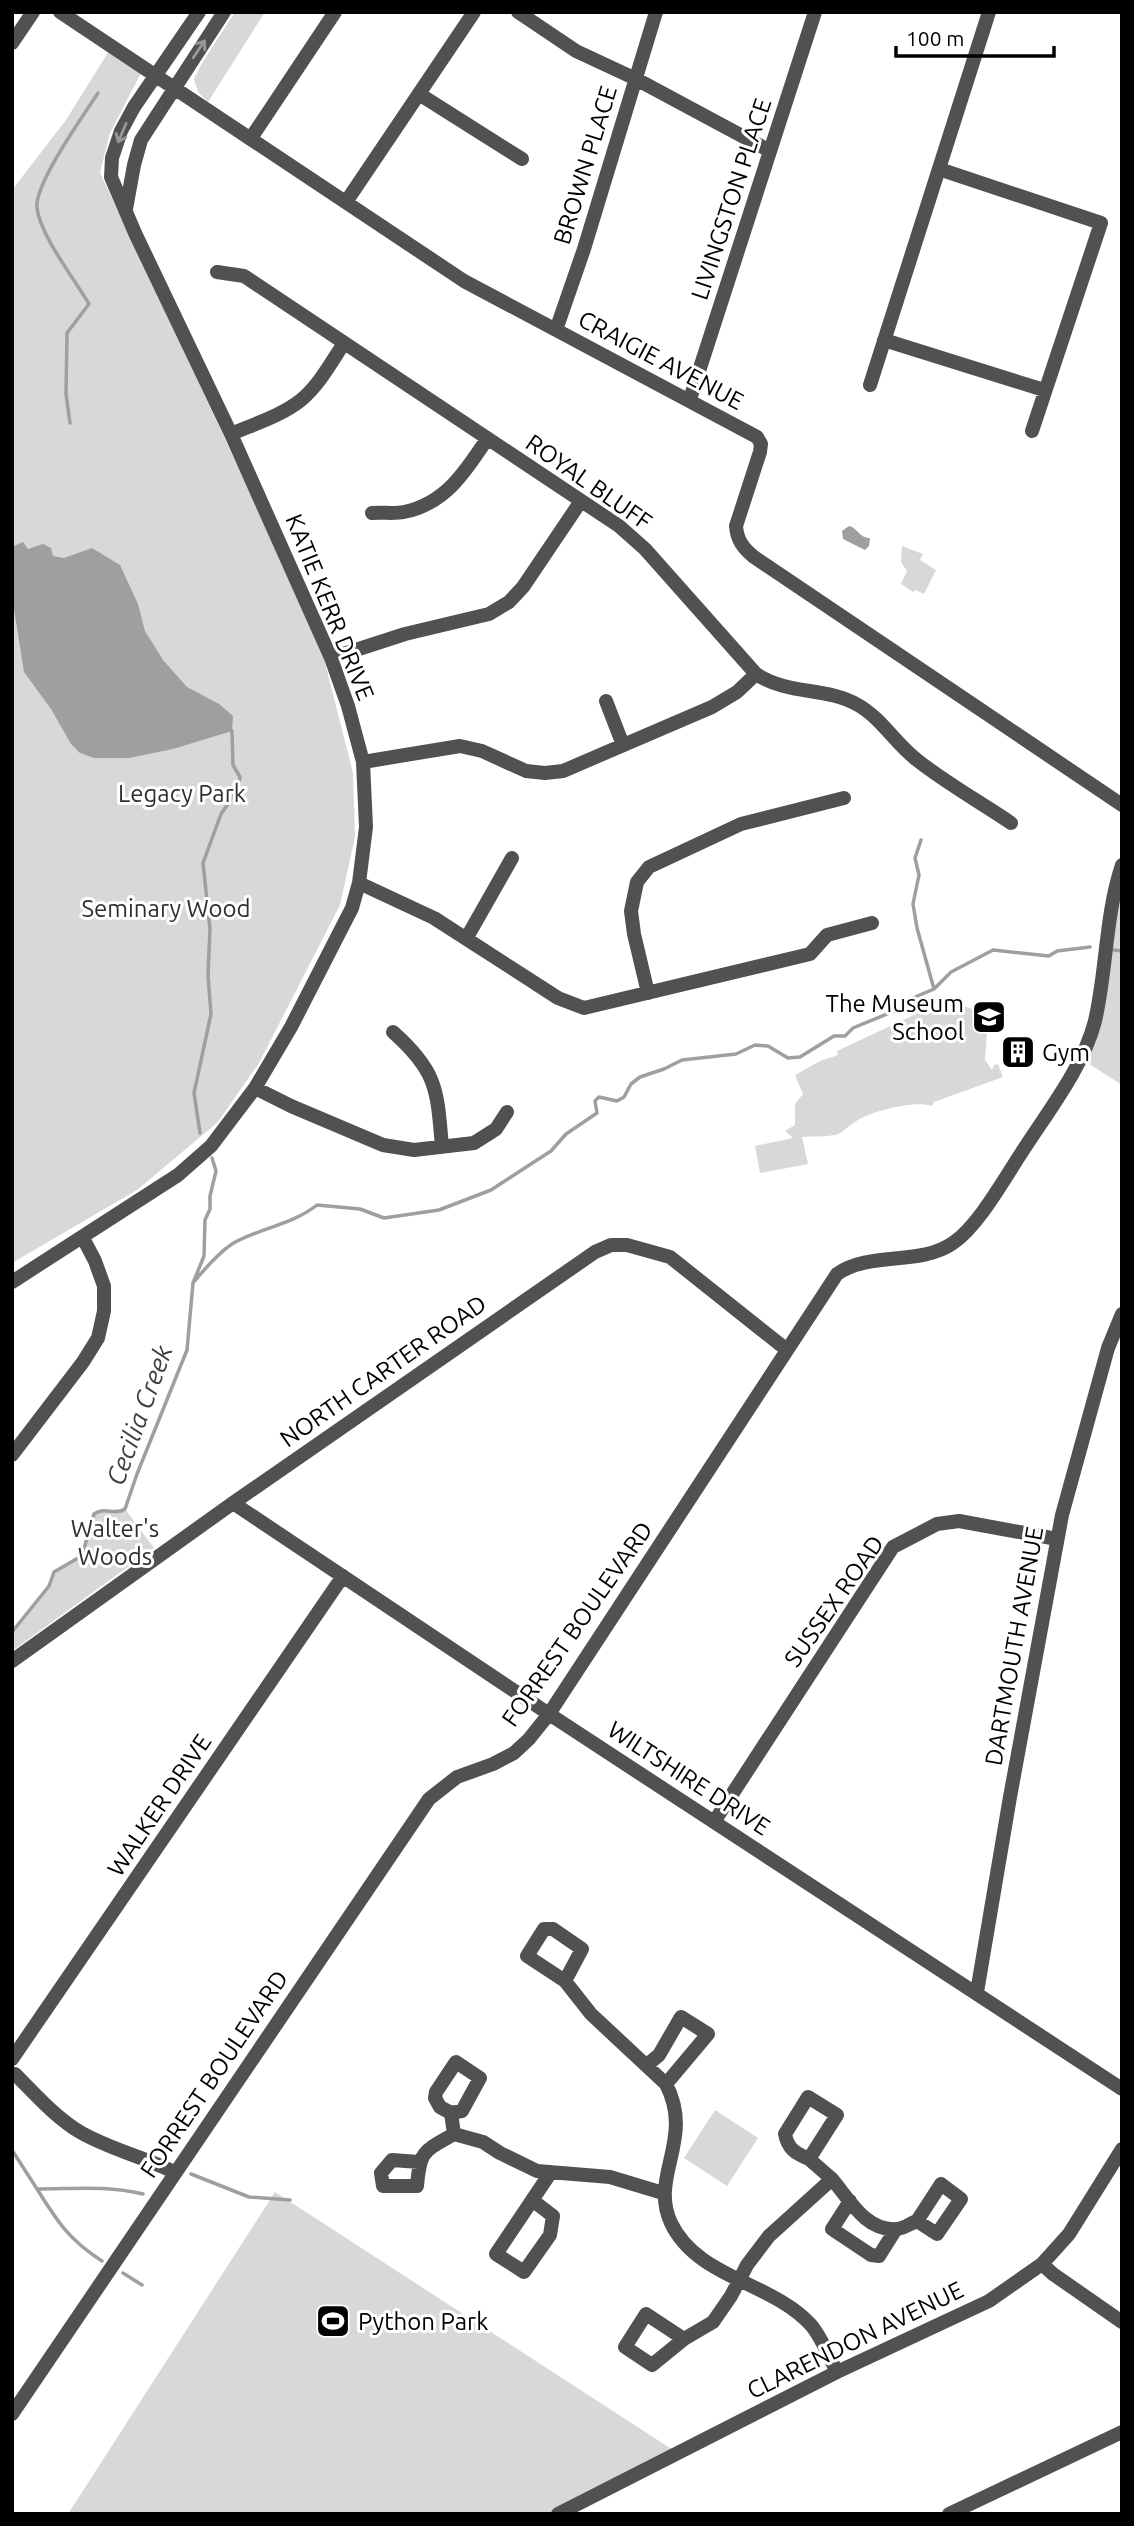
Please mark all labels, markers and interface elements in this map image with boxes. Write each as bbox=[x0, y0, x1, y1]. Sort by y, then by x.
scale bar bbox=[896, 14, 1054, 58]
text: 100 m bbox=[906, 26, 964, 50]
one-way arrow bbox=[192, 40, 206, 60]
street label: BROWN PLACE bbox=[548, 82, 622, 248]
street label: LIVINGSTON PLACE bbox=[686, 95, 776, 303]
one-way arrow bbox=[114, 122, 127, 143]
street label: CRAIGIE AVENUE bbox=[574, 305, 748, 415]
street label: ROYAL BLUFF bbox=[521, 429, 657, 535]
street label: KATIE KERR DRIVE bbox=[280, 510, 380, 704]
park label: Legacy Park bbox=[118, 780, 246, 807]
park label: Seminary Wood bbox=[81, 895, 251, 922]
place label: The Museum School bbox=[826, 990, 964, 1045]
school or university icon: The Museum School bbox=[970, 998, 1008, 1036]
building icon: Gym bbox=[999, 1033, 1037, 1071]
place label: Gym bbox=[1042, 1039, 1090, 1066]
street label: NORTH CARTER ROAD bbox=[275, 1290, 491, 1452]
water label: Cecilia Creek bbox=[100, 1340, 178, 1489]
park label: Walter's Woods bbox=[71, 1515, 159, 1570]
street label: FORREST BOULEVARD bbox=[496, 1517, 658, 1731]
street label: DARTMOUTH AVENUE bbox=[980, 1524, 1048, 1768]
street label: SUSSEX ROAD bbox=[779, 1530, 889, 1672]
street label: WILTSHIRE DRIVE bbox=[603, 1716, 775, 1840]
street label: WALKER DRIVE bbox=[102, 1729, 216, 1881]
street label: FORREST BOULEVARD bbox=[135, 1966, 293, 2182]
street label: CLARENDON AVENUE bbox=[743, 2276, 967, 2404]
sports icon: Python Park bbox=[314, 2302, 352, 2340]
place label: Python Park bbox=[358, 2308, 488, 2335]

